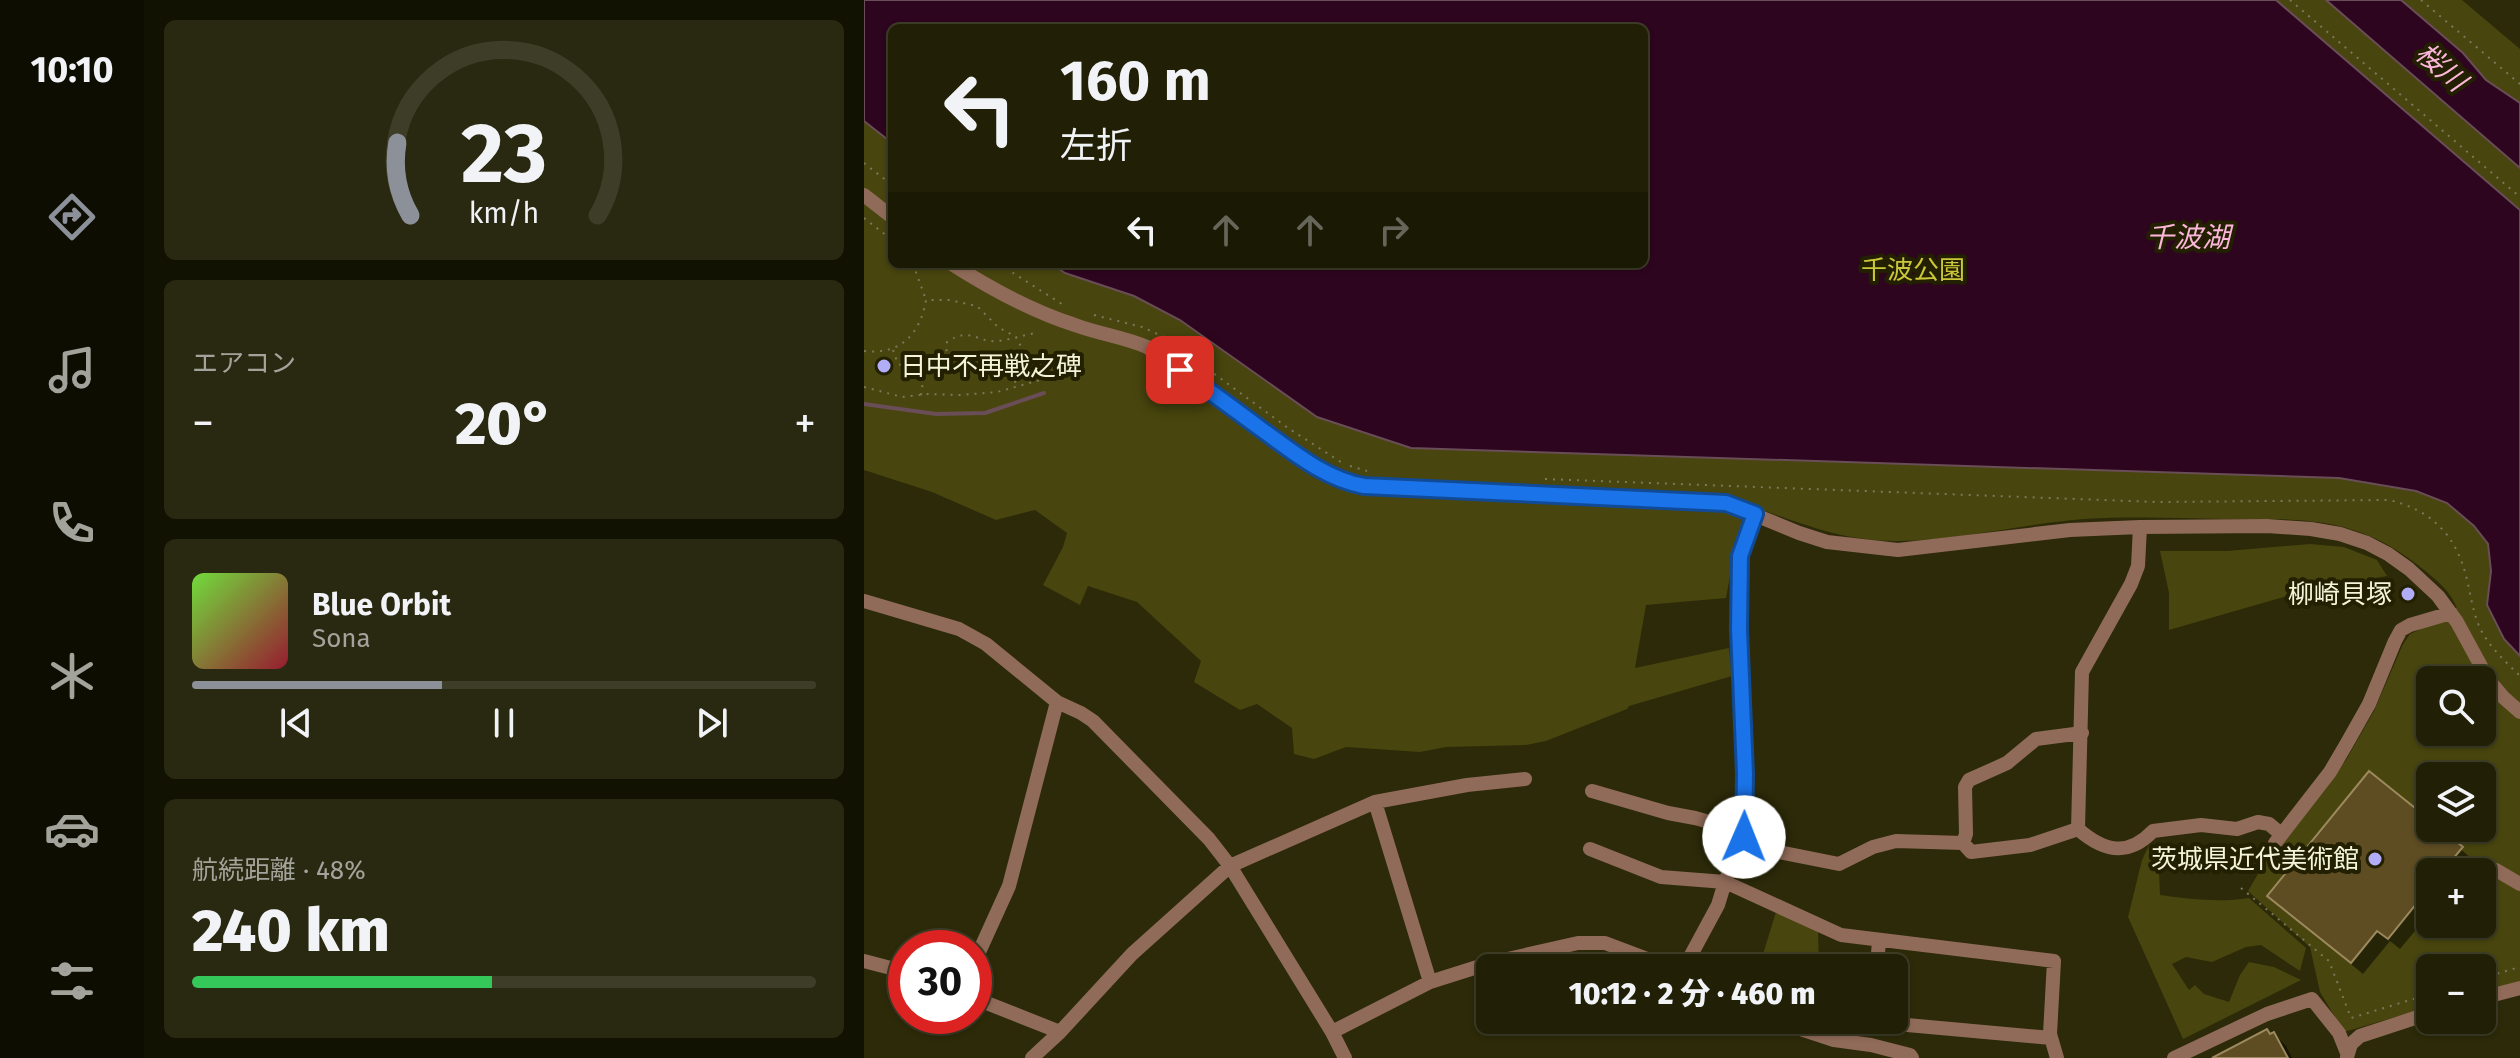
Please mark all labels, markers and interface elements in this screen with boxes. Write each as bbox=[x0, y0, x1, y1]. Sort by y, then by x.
water label: 桜川 bbox=[2409, 36, 2475, 100]
text: 10:10 bbox=[31, 48, 113, 92]
text: 160 m bbox=[1060, 48, 1211, 115]
icon: left bbox=[928, 56, 1032, 160]
text: 23 bbox=[461, 103, 547, 203]
text: 左折 bbox=[1060, 124, 1132, 168]
icon: directions bbox=[44, 189, 100, 245]
text: km/h bbox=[469, 196, 539, 231]
icon: left bbox=[1120, 208, 1164, 252]
icon: ahead bbox=[1204, 208, 1248, 252]
icon: ahead bbox=[1288, 208, 1332, 252]
icon: right bbox=[1372, 208, 1416, 252]
water label: 千波湖 bbox=[2146, 221, 2234, 254]
park label: 千波公園 bbox=[1861, 255, 1965, 286]
pin bbox=[1146, 336, 1214, 404]
icon: music bbox=[44, 342, 100, 398]
text: エアコン bbox=[192, 348, 296, 379]
icon: arrive bbox=[1158, 348, 1202, 392]
place label: 日中不再戦之碑 bbox=[900, 351, 1082, 382]
marker: 日中不再戦之碑 bbox=[875, 357, 893, 375]
text: 20° bbox=[455, 388, 553, 460]
text: − bbox=[192, 397, 214, 450]
text: + bbox=[794, 397, 816, 450]
icon: phone bbox=[44, 495, 100, 551]
place label: 柳崎貝塚 bbox=[2288, 579, 2392, 610]
marker: 柳崎貝塚 bbox=[2399, 585, 2417, 603]
text: Blue Orbit bbox=[312, 587, 451, 623]
text: Sona bbox=[312, 623, 371, 654]
icon: climate bbox=[44, 648, 100, 704]
map controls bbox=[2416, 666, 2496, 1034]
button: search bbox=[2416, 666, 2496, 746]
icon: previous bbox=[274, 701, 318, 745]
icon: pause bbox=[482, 701, 526, 745]
icon: next bbox=[690, 701, 734, 745]
button: layers bbox=[2416, 762, 2496, 842]
position arrow bbox=[1702, 795, 1786, 879]
icon: car bbox=[44, 801, 100, 857]
place label: 茨城県近代美術館 bbox=[2151, 844, 2359, 875]
marker: 茨城県近代美術館 bbox=[2366, 850, 2384, 868]
text: 航続距離 · 48% bbox=[192, 855, 366, 886]
button: + bbox=[2416, 858, 2496, 938]
text: 240 km bbox=[192, 895, 390, 967]
speed limit sign: 30 bbox=[888, 930, 992, 1034]
icon: filters bbox=[44, 953, 100, 1009]
button: − bbox=[2416, 954, 2496, 1034]
text: 10:12 · 2 分 · 460 m bbox=[1569, 976, 1815, 1012]

